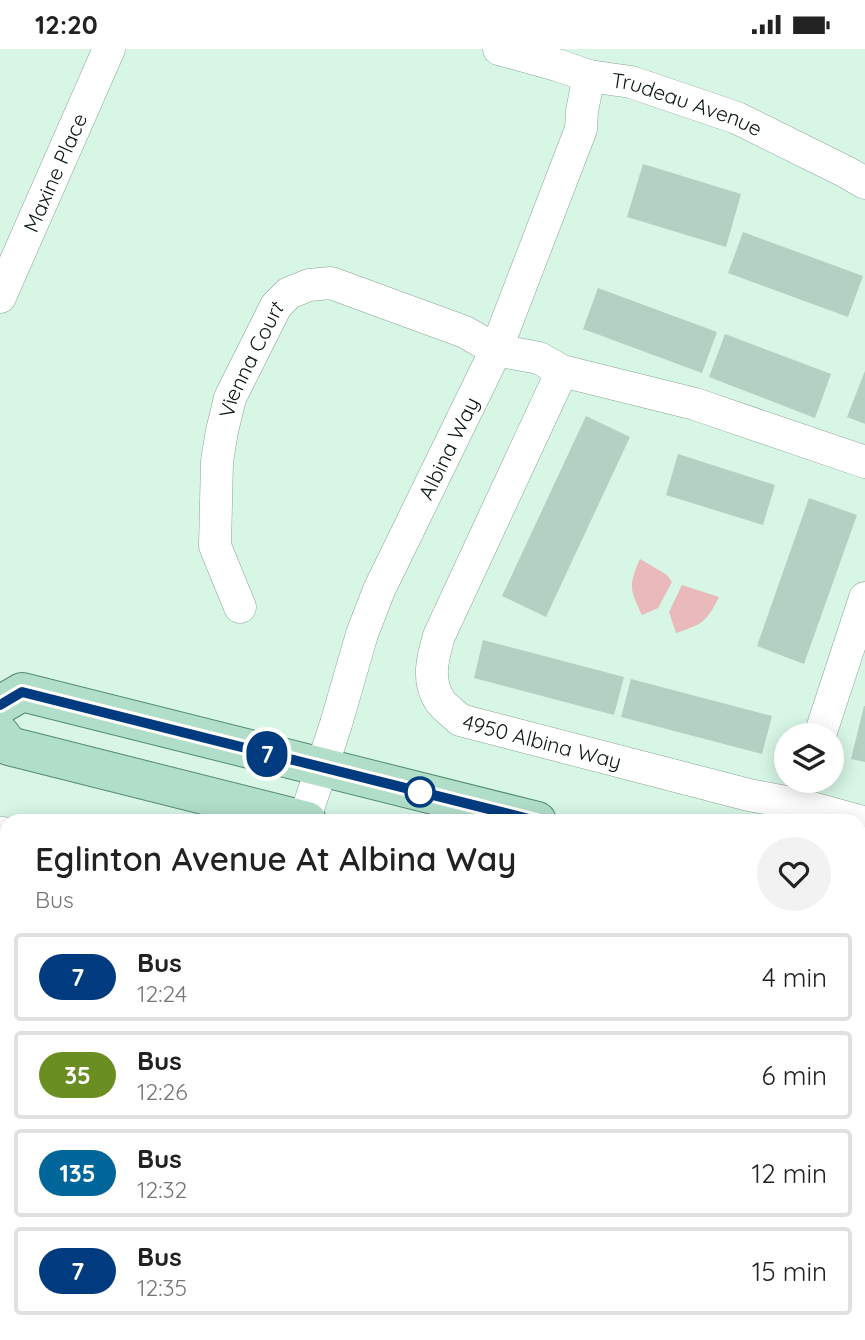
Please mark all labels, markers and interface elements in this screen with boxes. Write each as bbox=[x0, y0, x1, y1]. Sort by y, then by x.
text: 12:20 bbox=[35, 8, 98, 41]
street label: Trudeau Avenue bbox=[610, 66, 767, 142]
street label: Maxine Place bbox=[17, 109, 92, 236]
street label: Vienna Court bbox=[213, 294, 288, 420]
street label: Albina Way bbox=[412, 392, 484, 504]
street label: 4950 Albina Way bbox=[460, 708, 624, 774]
map controls bbox=[774, 723, 844, 793]
button: layers bbox=[774, 723, 844, 793]
line badge: 7 bbox=[244, 731, 290, 777]
text: 7 bbox=[260, 739, 274, 769]
unlabelled marker bbox=[405, 777, 435, 807]
button: heart bbox=[757, 837, 831, 911]
text: Eglinton Avenue At Albina Way bbox=[35, 838, 517, 879]
text: Bus bbox=[35, 885, 74, 914]
text: Bus bbox=[137, 946, 182, 979]
text: 4 min bbox=[762, 961, 827, 994]
text: 7 bbox=[71, 962, 84, 992]
text: 12:24 bbox=[137, 979, 187, 1008]
text: Bus bbox=[137, 1044, 182, 1077]
text: 6 min bbox=[762, 1059, 827, 1092]
text: 35 bbox=[64, 1060, 91, 1090]
text: 12:26 bbox=[137, 1077, 188, 1106]
text: Bus bbox=[137, 1142, 182, 1175]
text: 12 min bbox=[752, 1157, 827, 1190]
text: 135 bbox=[59, 1158, 96, 1188]
text: 12:32 bbox=[137, 1175, 187, 1204]
text: Bus bbox=[137, 1240, 182, 1273]
text: 15 min bbox=[752, 1255, 827, 1288]
text: 7 bbox=[71, 1256, 84, 1286]
text: 12:35 bbox=[137, 1273, 187, 1302]

